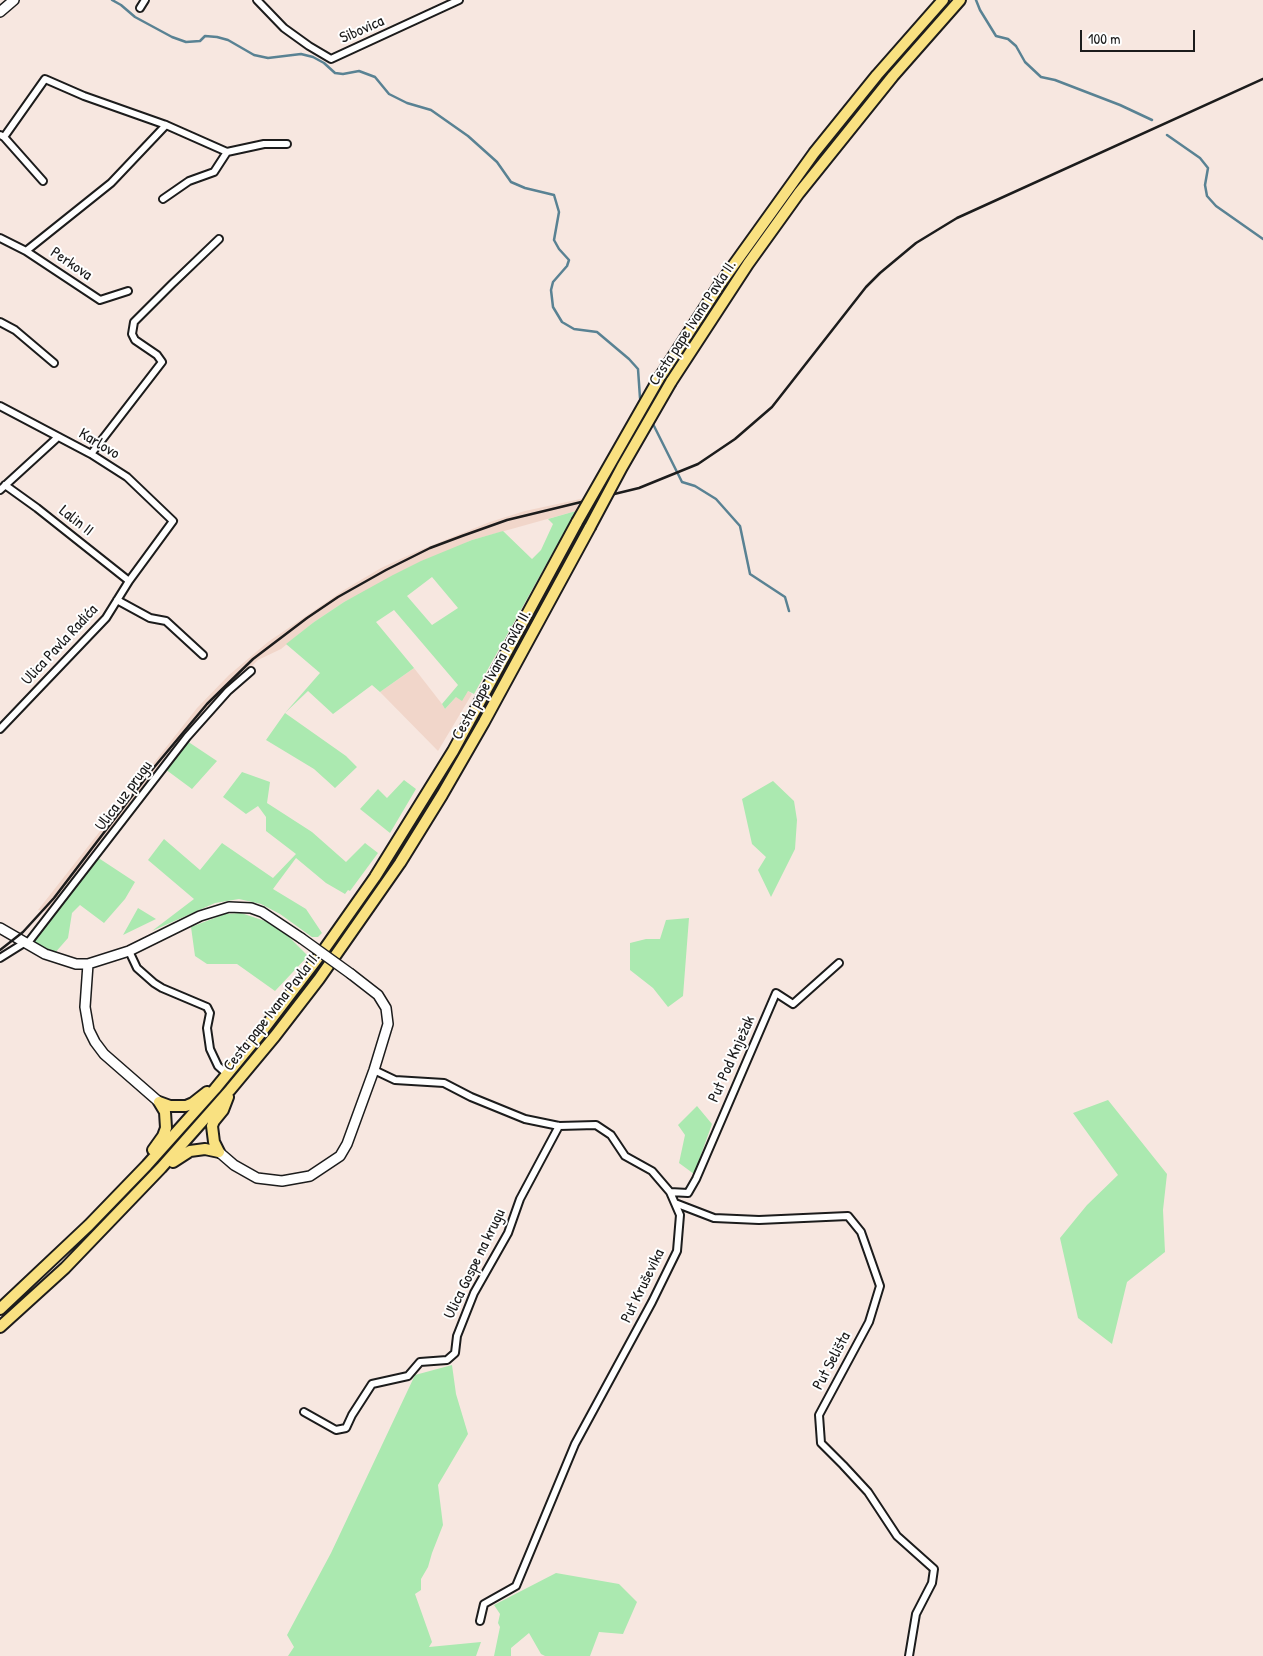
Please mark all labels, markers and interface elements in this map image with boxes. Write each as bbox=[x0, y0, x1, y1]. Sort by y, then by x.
street label: Sibovica bbox=[337, 12, 387, 48]
scale bar bbox=[1083, 20, 1198, 52]
text: 100 m bbox=[1088, 28, 1121, 49]
street label: Perkova bbox=[47, 243, 95, 285]
street label: Cesta pape Ivana Pavla II. bbox=[645, 257, 741, 389]
street label: Karlovo bbox=[75, 424, 123, 464]
street label: Lalin II bbox=[55, 502, 97, 540]
street label: Ulica Pavla Radića bbox=[18, 601, 102, 689]
street label: Cesta pape Ivana Pavla II. bbox=[448, 607, 536, 743]
street label: Ulica uz prugu bbox=[91, 757, 157, 835]
street label: Cesta pape Ivana Pavla II. bbox=[220, 949, 324, 1075]
street label: Put Pod Knježak bbox=[704, 1013, 760, 1105]
street label: Ulica Gospe na krugu bbox=[440, 1206, 510, 1322]
street label: Put Kruševika bbox=[617, 1246, 669, 1326]
street label: Put Selišta bbox=[809, 1329, 855, 1393]

